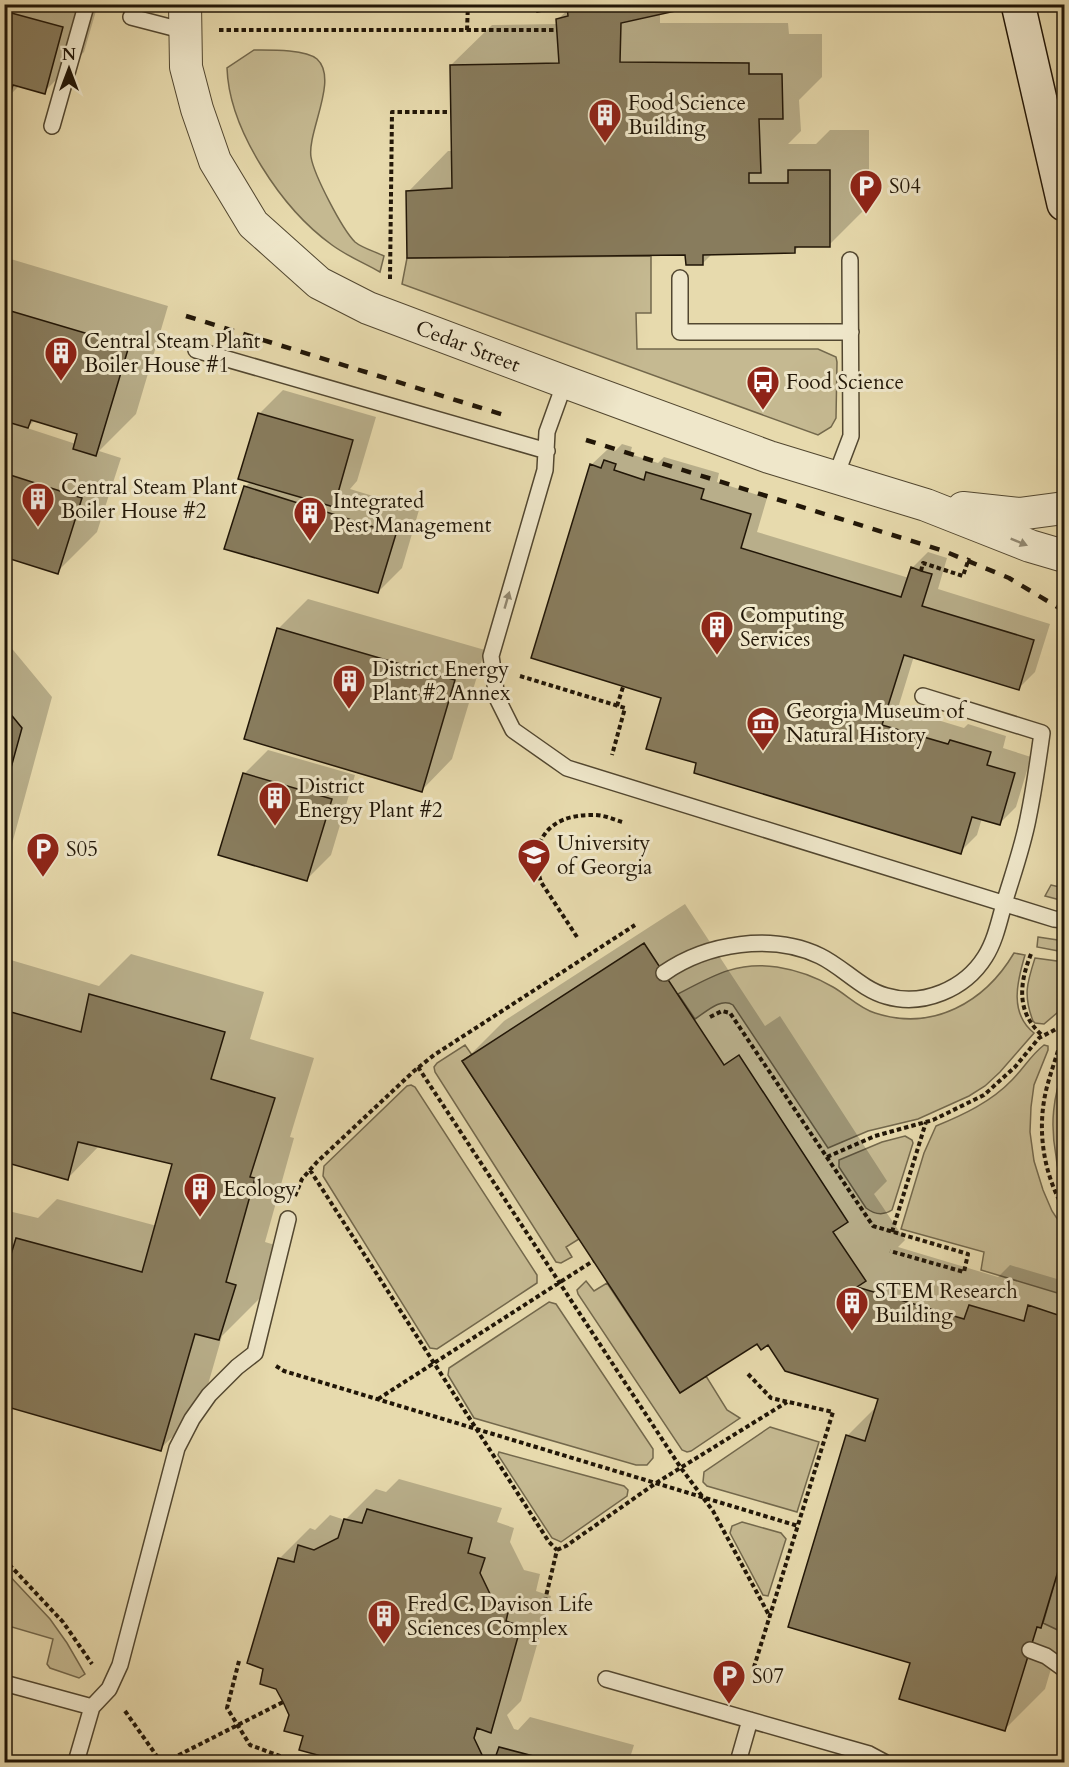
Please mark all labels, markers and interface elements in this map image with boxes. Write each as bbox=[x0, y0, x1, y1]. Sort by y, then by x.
north arrow bbox=[39, 39, 99, 99]
text: N bbox=[62, 44, 76, 66]
place label: Food Science Building bbox=[628, 89, 746, 142]
building icon: Food Science Building bbox=[587, 97, 623, 144]
parking icon: S04 bbox=[848, 168, 884, 215]
place label: S04 bbox=[889, 172, 921, 201]
street label: Cedar Street bbox=[411, 313, 525, 380]
place label: Central Steam Plant Boiler House #1 bbox=[84, 327, 261, 380]
building icon: Central Steam Plant Boiler House #1 bbox=[43, 335, 79, 382]
bus stop icon: Food Science bbox=[745, 364, 781, 411]
place label: Food Science bbox=[786, 368, 904, 397]
place label: Central Steam Plant Boiler House #2 bbox=[61, 473, 238, 526]
building icon: Central Steam Plant Boiler House #2 bbox=[20, 481, 56, 528]
place label: Integrated Pest Management bbox=[333, 487, 492, 540]
building icon: Integrated Pest Management bbox=[292, 495, 328, 542]
one-way arrow bbox=[1011, 537, 1029, 547]
one-way arrow bbox=[503, 591, 512, 609]
place label: Computing Services bbox=[740, 601, 844, 654]
building icon: Computing Services bbox=[699, 609, 735, 656]
place label: District Energy Plant #2 Annex bbox=[372, 655, 511, 708]
building icon: District Energy Plant #2 Annex bbox=[331, 663, 367, 710]
place label: Georgia Museum of Natural History bbox=[786, 697, 968, 750]
museum icon: Georgia Museum of Natural History bbox=[745, 705, 781, 752]
place label: District Energy Plant #2 bbox=[298, 772, 443, 825]
building icon: District Energy Plant #2 bbox=[257, 780, 293, 827]
place label: University of Georgia bbox=[557, 829, 652, 882]
parking icon: S05 bbox=[25, 831, 61, 878]
place label: S05 bbox=[66, 835, 98, 864]
school or university icon: University of Georgia bbox=[516, 837, 552, 884]
building icon: Ecology bbox=[182, 1171, 218, 1218]
place label: Ecology bbox=[223, 1175, 296, 1204]
place label: STEM Research Building bbox=[875, 1277, 1018, 1330]
building icon: STEM Research Building bbox=[834, 1285, 870, 1332]
place label: Fred C. Davison Life Sciences Complex bbox=[407, 1590, 593, 1643]
building icon: Fred C. Davison Life Sciences Complex bbox=[366, 1598, 402, 1645]
parking icon: S07 bbox=[711, 1658, 747, 1705]
place label: S07 bbox=[752, 1662, 784, 1691]

